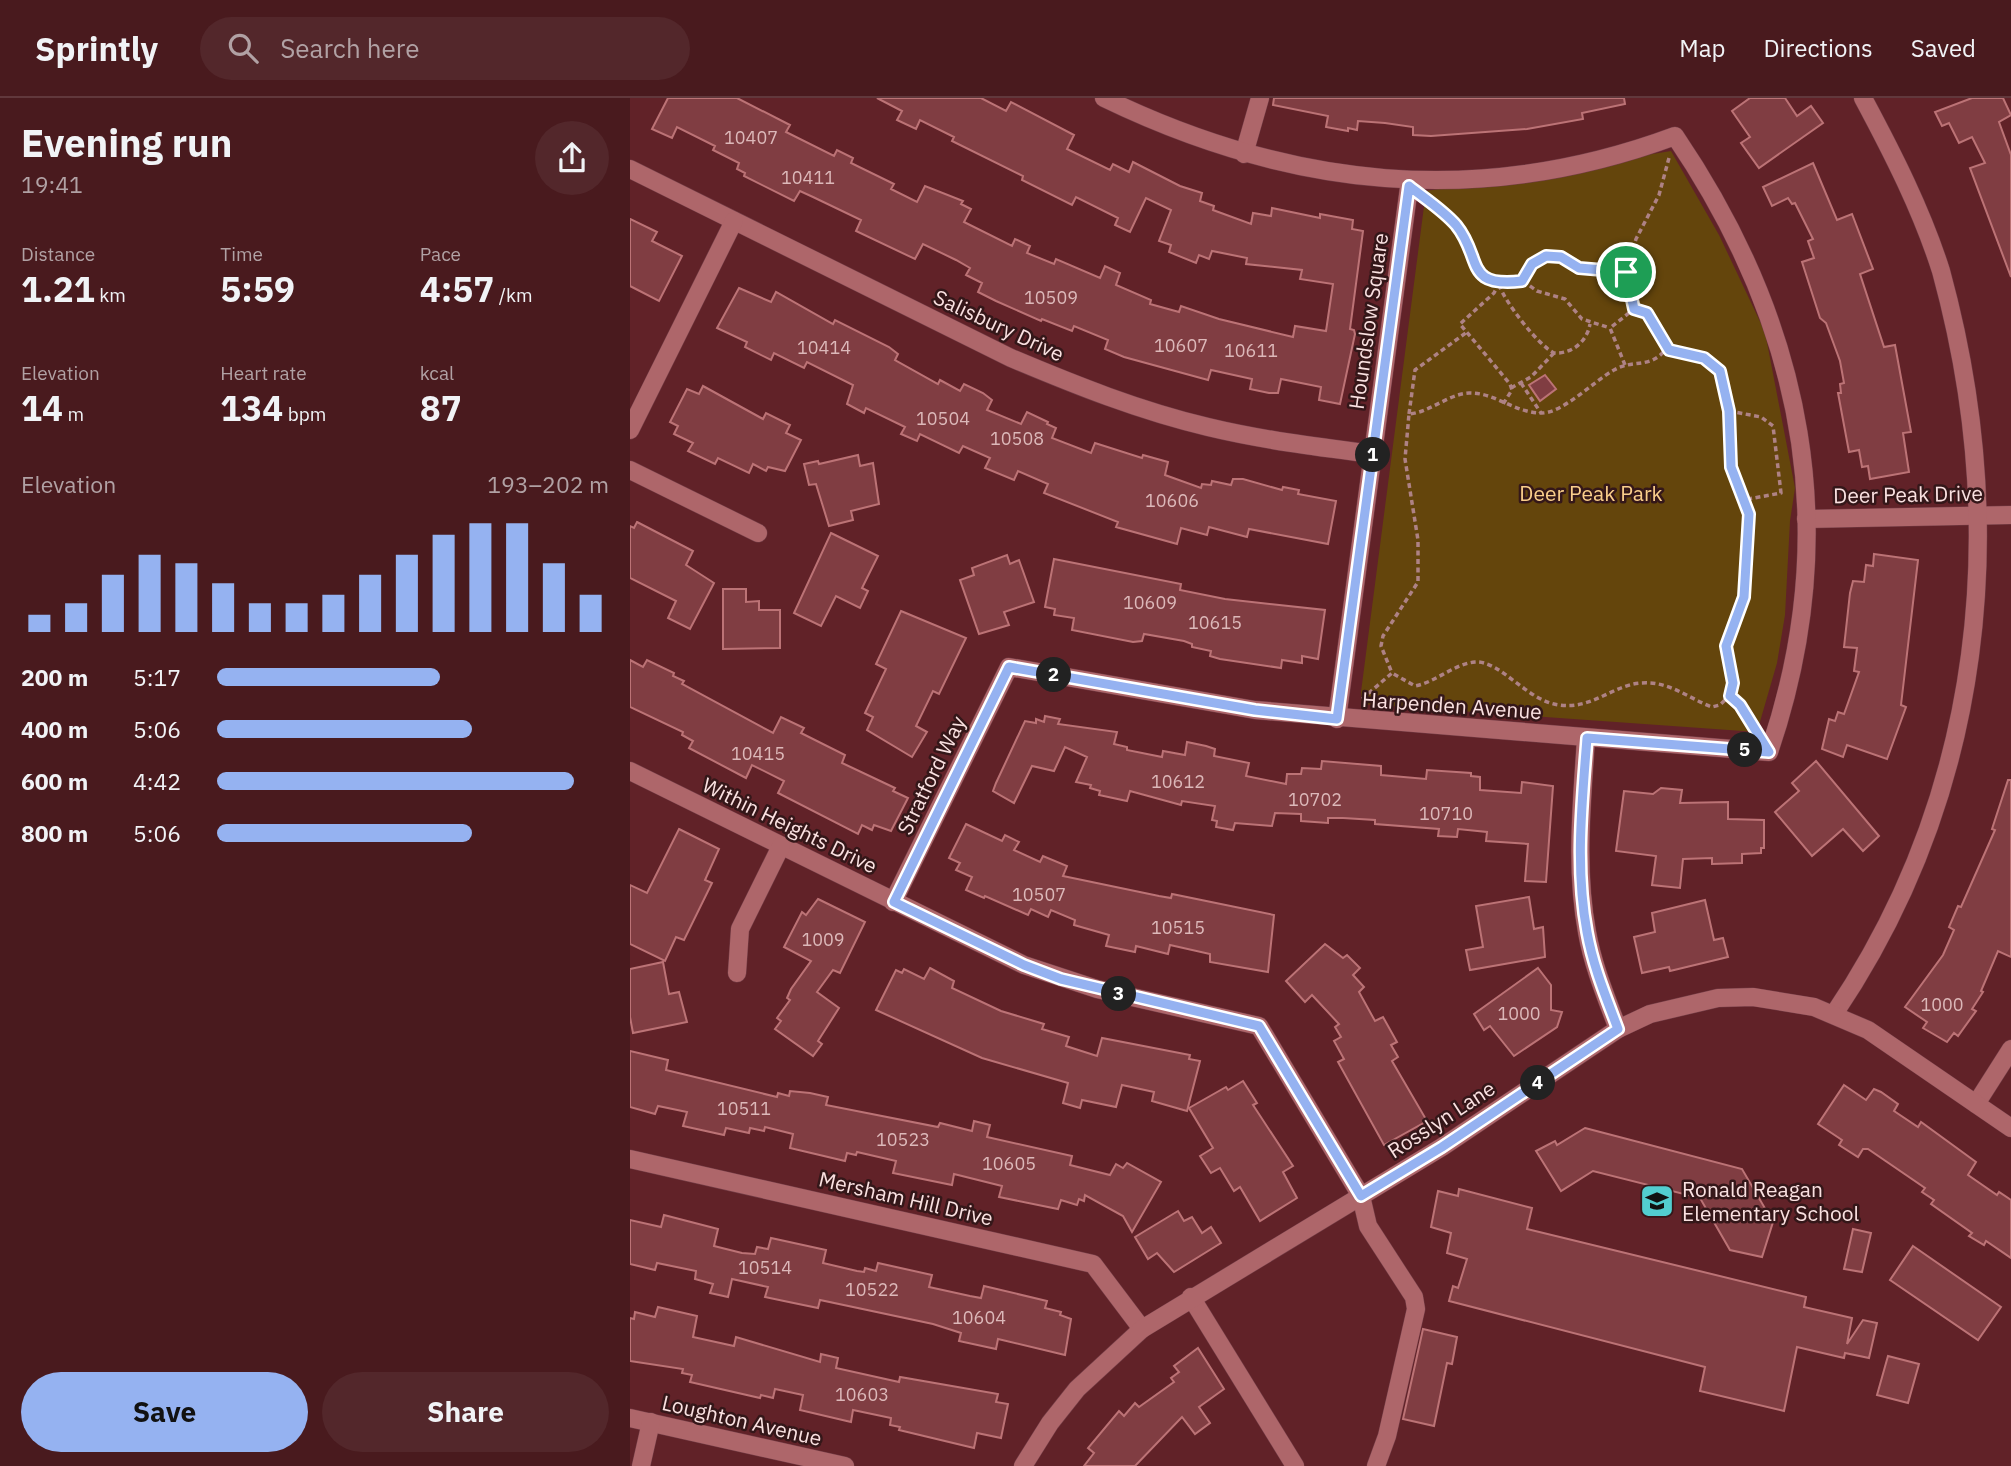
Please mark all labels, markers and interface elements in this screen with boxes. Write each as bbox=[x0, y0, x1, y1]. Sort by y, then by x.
search box bbox=[200, 17, 690, 80]
text: Sprintly bbox=[35, 27, 158, 70]
icon: search bbox=[224, 29, 262, 67]
text: Search here bbox=[280, 31, 420, 65]
text: Map bbox=[1679, 32, 1725, 64]
text: Directions bbox=[1763, 32, 1873, 64]
text: Saved bbox=[1911, 32, 1976, 64]
text: Evening run bbox=[21, 118, 232, 167]
button: share bbox=[535, 121, 609, 195]
house number: 10407 bbox=[724, 126, 778, 149]
house number: 10411 bbox=[781, 166, 835, 189]
text: 19:41 bbox=[21, 169, 83, 199]
street label: Houndslow Square bbox=[1342, 231, 1394, 411]
text: Distance bbox=[21, 242, 95, 266]
text: Time bbox=[220, 242, 263, 266]
text: Pace bbox=[420, 242, 461, 266]
pin bbox=[1596, 242, 1656, 302]
icon: arrive bbox=[1607, 253, 1645, 291]
text: 1.21 bbox=[21, 266, 95, 312]
text: 5:59 bbox=[220, 266, 295, 312]
text: 4:57 bbox=[420, 266, 494, 312]
text: km bbox=[95, 283, 126, 307]
text: /km bbox=[494, 283, 533, 307]
street label: Salisbury Drive bbox=[929, 283, 1069, 367]
house number: 10509 bbox=[1024, 286, 1078, 309]
house number: 10607 bbox=[1154, 334, 1208, 357]
house number: 10414 bbox=[797, 336, 851, 359]
house number: 10611 bbox=[1224, 339, 1278, 362]
text: Elevation bbox=[21, 361, 100, 385]
text: Heart rate bbox=[220, 361, 307, 385]
text: kcal bbox=[420, 361, 454, 385]
text: 14 bbox=[21, 385, 63, 431]
text: 134 bbox=[220, 385, 283, 431]
text: 87 bbox=[420, 385, 462, 431]
text: m bbox=[63, 402, 84, 426]
text: bpm bbox=[283, 402, 326, 426]
house number: 10504 bbox=[916, 407, 970, 430]
house number: 10508 bbox=[990, 427, 1044, 450]
pin: 1 bbox=[1356, 438, 1390, 472]
text: 1 bbox=[1367, 442, 1378, 466]
text: Elevation bbox=[21, 469, 116, 499]
text: 193–202 m bbox=[487, 469, 609, 499]
park label: Deer Peak Park bbox=[1519, 479, 1663, 507]
street label: Deer Peak Drive bbox=[1833, 479, 1983, 509]
house number: 10606 bbox=[1145, 489, 1199, 512]
house number: 10609 bbox=[1123, 591, 1177, 614]
house number: 10615 bbox=[1188, 611, 1242, 634]
pin: 2 bbox=[1036, 658, 1072, 692]
text: 200 m bbox=[21, 662, 88, 692]
text: 5:17 bbox=[133, 662, 181, 692]
text: 2 bbox=[1048, 662, 1059, 686]
street label: Harpenden Avenue bbox=[1361, 685, 1543, 725]
street label: Stratford Way bbox=[890, 710, 972, 839]
text: 400 m bbox=[21, 714, 88, 744]
text: 5:06 bbox=[133, 714, 181, 744]
pin: 5 bbox=[1728, 732, 1762, 768]
text: 5 bbox=[1739, 737, 1750, 761]
house number: 10415 bbox=[731, 742, 785, 765]
text: 600 m bbox=[21, 766, 88, 796]
text: 4:42 bbox=[133, 766, 181, 796]
street label: Within Heights Drive bbox=[698, 770, 882, 880]
house number: 10612 bbox=[1151, 770, 1205, 793]
house number: 10702 bbox=[1288, 788, 1342, 811]
house number: 10710 bbox=[1419, 802, 1473, 825]
text: 800 m bbox=[21, 818, 88, 848]
text: 5:06 bbox=[133, 818, 181, 848]
house number: 10507 bbox=[1012, 883, 1066, 906]
house number: 10515 bbox=[1151, 916, 1205, 939]
house number: 1009 bbox=[801, 928, 845, 951]
pin: 3 bbox=[1102, 976, 1136, 1012]
text: 3 bbox=[1113, 981, 1124, 1005]
house number: 1000 bbox=[1920, 993, 1964, 1016]
house number: 1000 bbox=[1497, 1002, 1541, 1025]
pin: 4 bbox=[1520, 1066, 1556, 1100]
text: 4 bbox=[1532, 1070, 1543, 1094]
street label: Rosslyn Lane bbox=[1382, 1074, 1500, 1164]
house number: 10511 bbox=[717, 1097, 771, 1120]
house number: 10523 bbox=[876, 1128, 930, 1151]
house number: 10605 bbox=[982, 1152, 1036, 1175]
street label: Mersham Hill Drive bbox=[816, 1164, 996, 1232]
place label: Ronald Reagan Elementary School bbox=[1682, 1175, 1859, 1227]
school or university icon: Ronald Reagan Elementary School bbox=[1638, 1182, 1676, 1220]
house number: 10514 bbox=[738, 1256, 792, 1279]
house number: 10522 bbox=[845, 1278, 899, 1301]
house number: 10604 bbox=[952, 1306, 1006, 1329]
button: Save bbox=[21, 1372, 308, 1452]
button: Share bbox=[322, 1372, 609, 1452]
house number: 10603 bbox=[835, 1383, 889, 1406]
street label: Loughton Avenue bbox=[659, 1388, 825, 1452]

